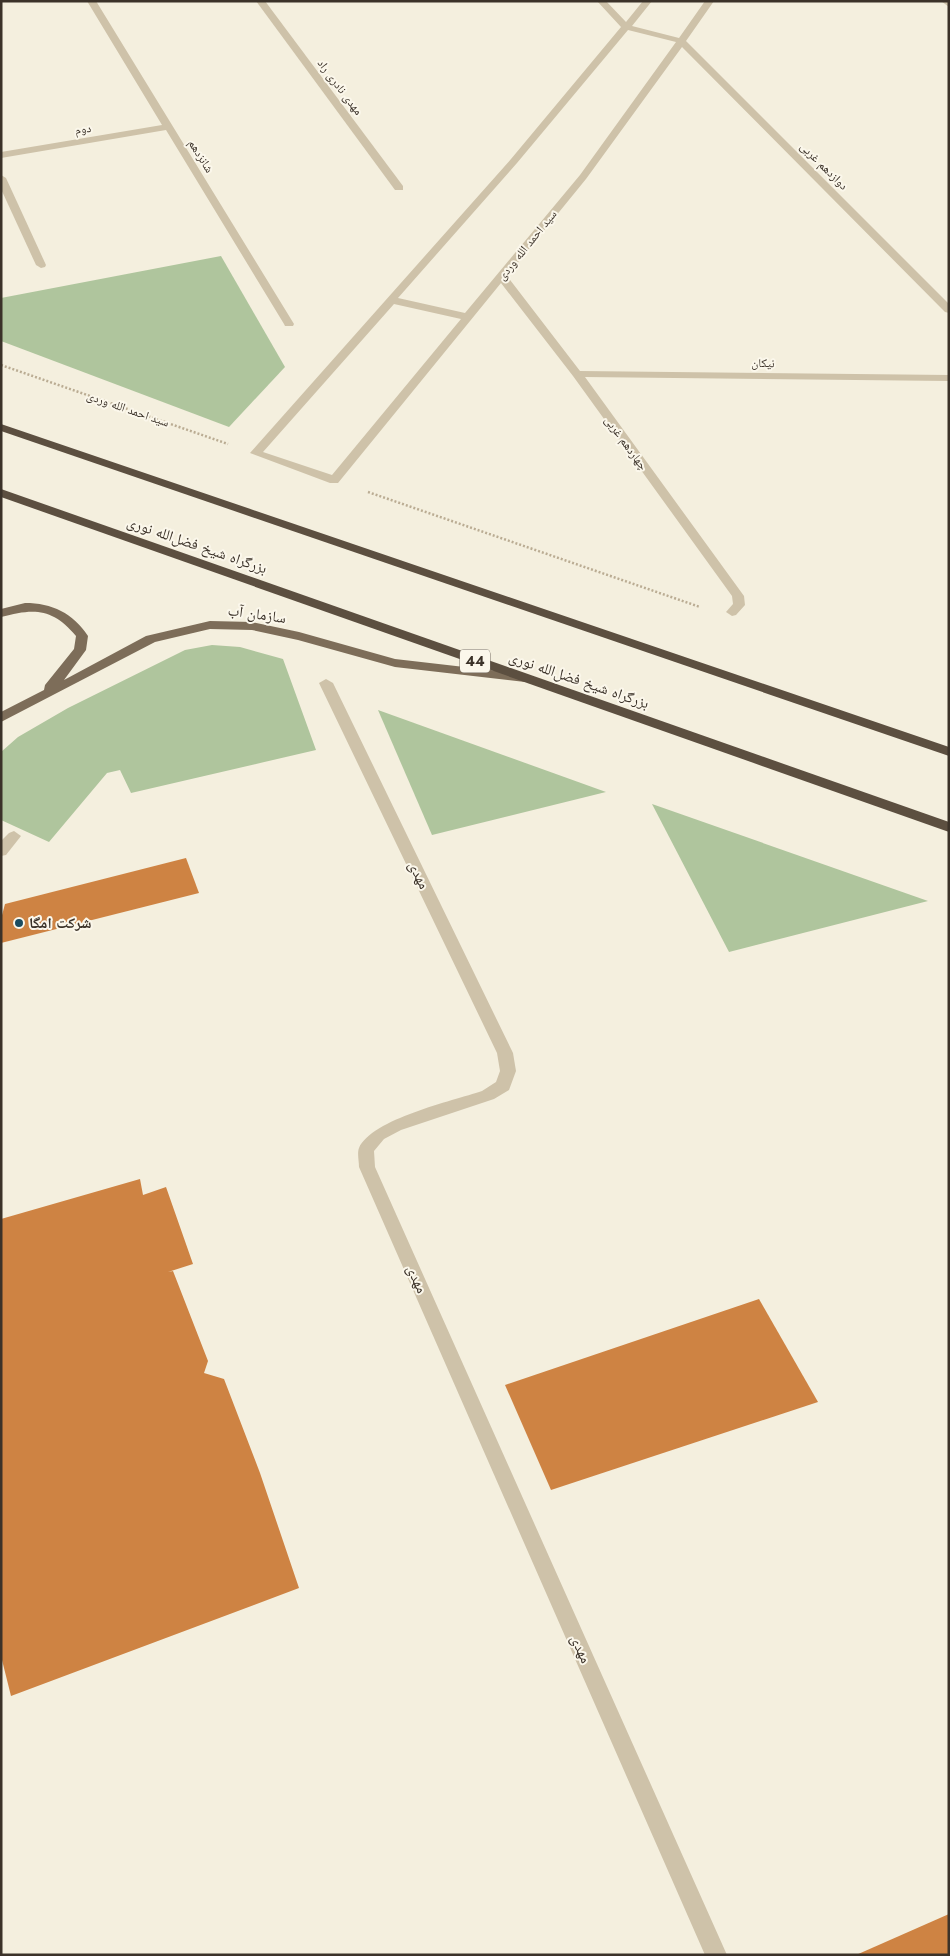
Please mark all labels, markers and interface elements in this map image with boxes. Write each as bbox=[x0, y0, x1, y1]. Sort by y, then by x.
street label: مهدی نادری راد bbox=[313, 55, 367, 119]
street label: دوم bbox=[73, 119, 93, 139]
street label: شانزدهم bbox=[184, 136, 218, 176]
street label: دوازدهم غربی bbox=[796, 138, 852, 194]
street label: سید احمد الله وردی bbox=[493, 206, 561, 284]
street label: نیکان bbox=[751, 354, 775, 372]
street label: سید احمد الله وردی bbox=[84, 386, 172, 432]
street label: چهاردهم غربی bbox=[600, 412, 652, 474]
street label: بزرگراه شیخ فضل‌الله نوری bbox=[124, 511, 270, 579]
street label: سازمان آب bbox=[226, 599, 288, 629]
street label: بزرگراه شیخ فضل‌الله نوری bbox=[506, 646, 652, 714]
road number: 44 bbox=[460, 649, 490, 672]
street label: مهدی bbox=[403, 857, 435, 893]
place label: شرکت امگا bbox=[29, 912, 92, 934]
marker: شرکت امگا bbox=[13, 917, 25, 929]
street label: مهدی bbox=[401, 1261, 433, 1297]
street label: مهدی bbox=[565, 1631, 597, 1667]

